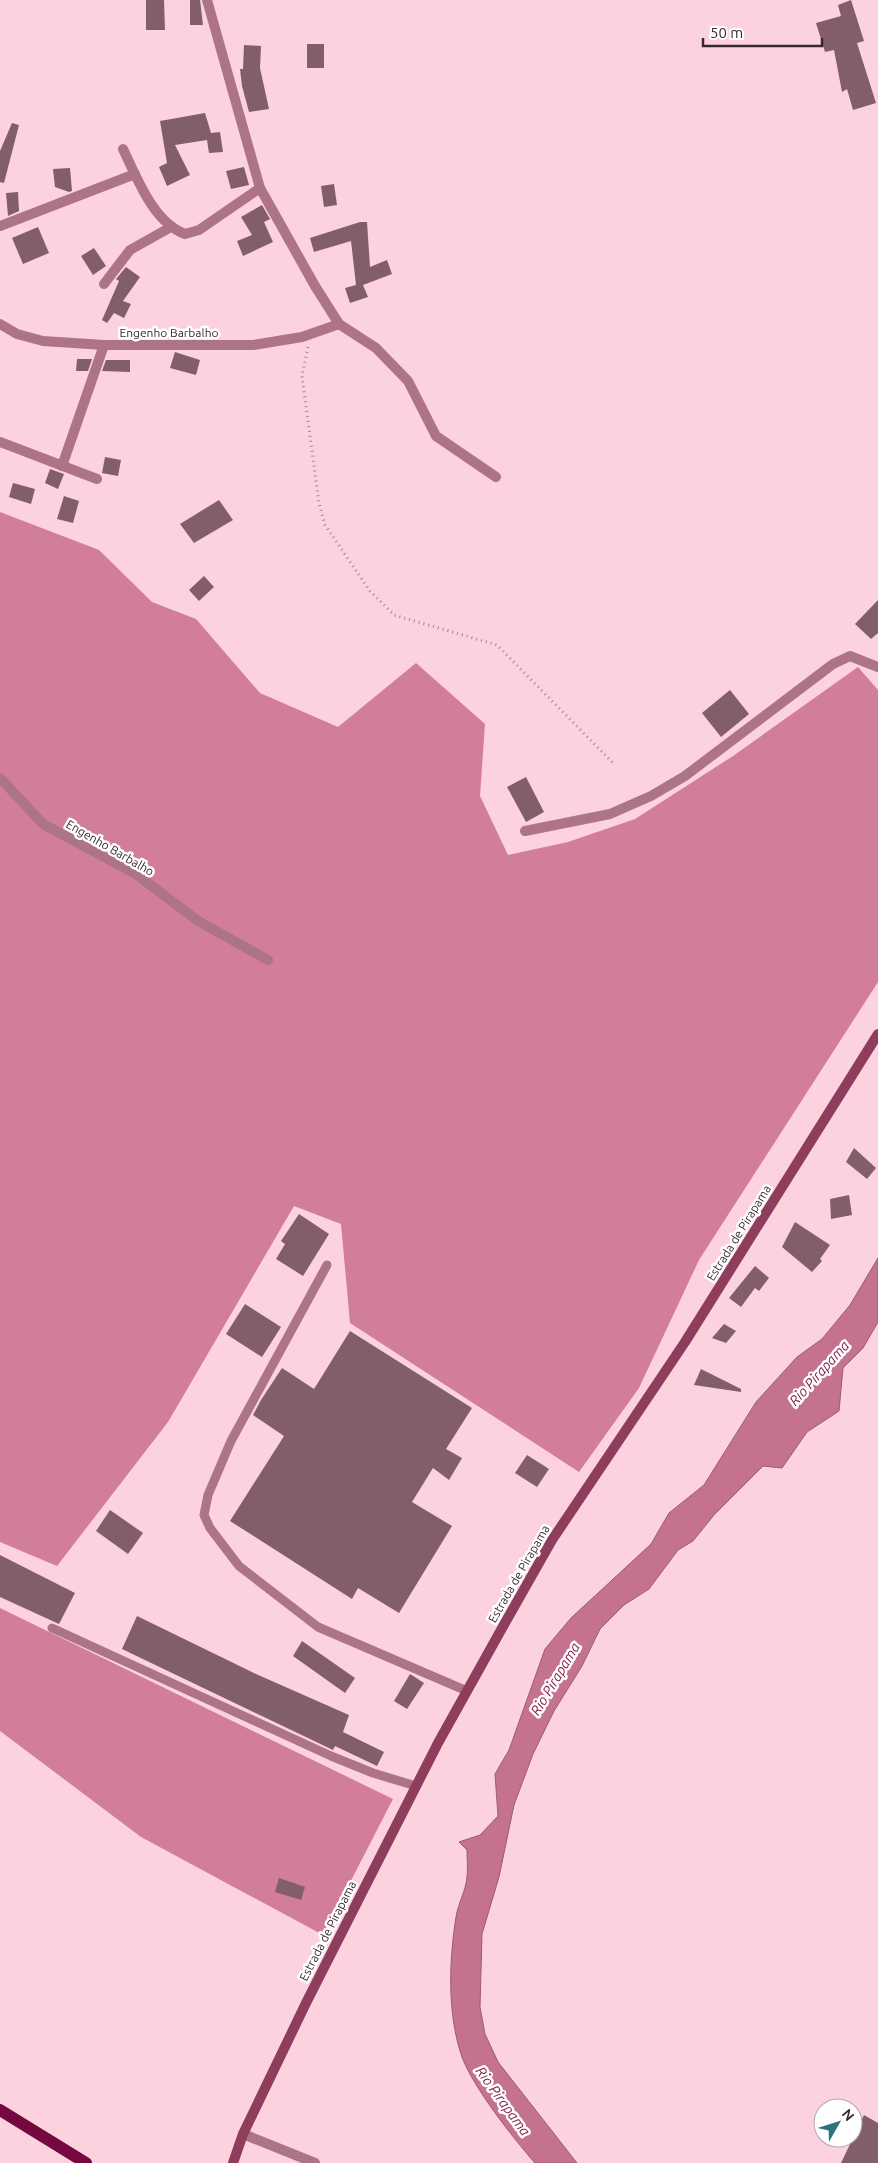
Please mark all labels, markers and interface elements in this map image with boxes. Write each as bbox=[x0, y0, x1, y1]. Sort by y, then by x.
scale bar bbox=[703, 15, 822, 47]
text: 50 m bbox=[710, 24, 743, 41]
street label: Engenho Barbalho bbox=[119, 326, 219, 339]
street label: Engenho Barbalho bbox=[64, 817, 156, 878]
street label: Estrada de Pirapama bbox=[704, 1183, 773, 1283]
water label: Rio Pirapama bbox=[786, 1337, 853, 1409]
street label: Estrada de Pirapama bbox=[485, 1523, 552, 1625]
water label: Rio Pirapama bbox=[527, 1640, 583, 1718]
street label: Estrada de Pirapama bbox=[297, 1879, 358, 1983]
water label: Rio Pirapama bbox=[473, 2063, 534, 2139]
north arrow bbox=[813, 2098, 863, 2148]
text: N bbox=[839, 2106, 858, 2124]

